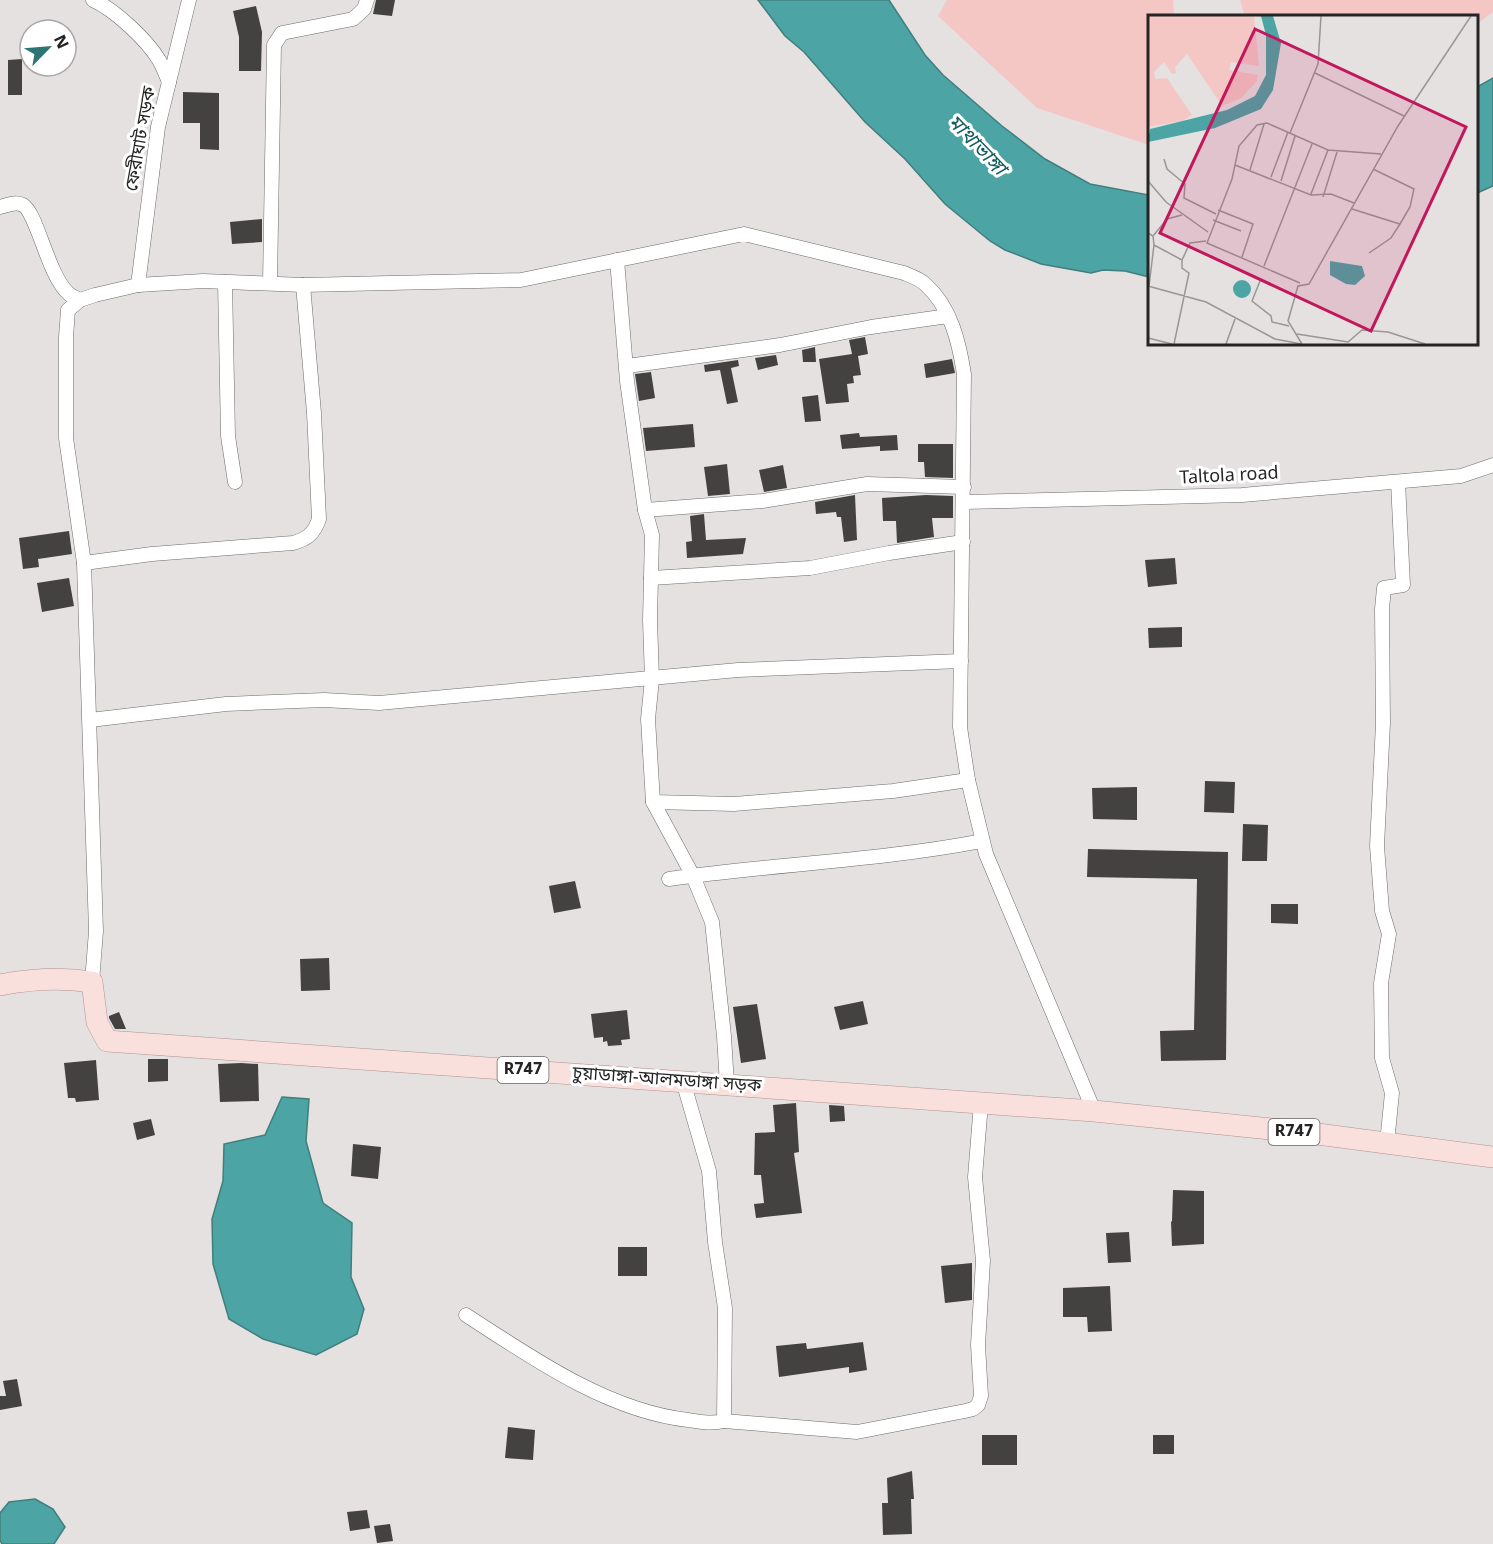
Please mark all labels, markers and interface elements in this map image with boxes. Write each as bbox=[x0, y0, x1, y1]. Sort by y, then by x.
inset map bbox=[1148, 15, 1478, 345]
north arrow bbox=[18, 18, 78, 78]
text: N bbox=[47, 32, 72, 53]
street label: ফেরীঘাট সড়ক bbox=[120, 84, 162, 193]
water label: মাথাভাঙ্গা bbox=[941, 110, 1014, 184]
street label: Taltola road bbox=[1179, 461, 1279, 491]
road number: R747 bbox=[498, 1057, 548, 1083]
street label: চুয়াডাঙ্গা-আলমডাঙ্গা সড়ক bbox=[571, 1061, 763, 1099]
road number: R747 bbox=[1268, 1119, 1320, 1145]

